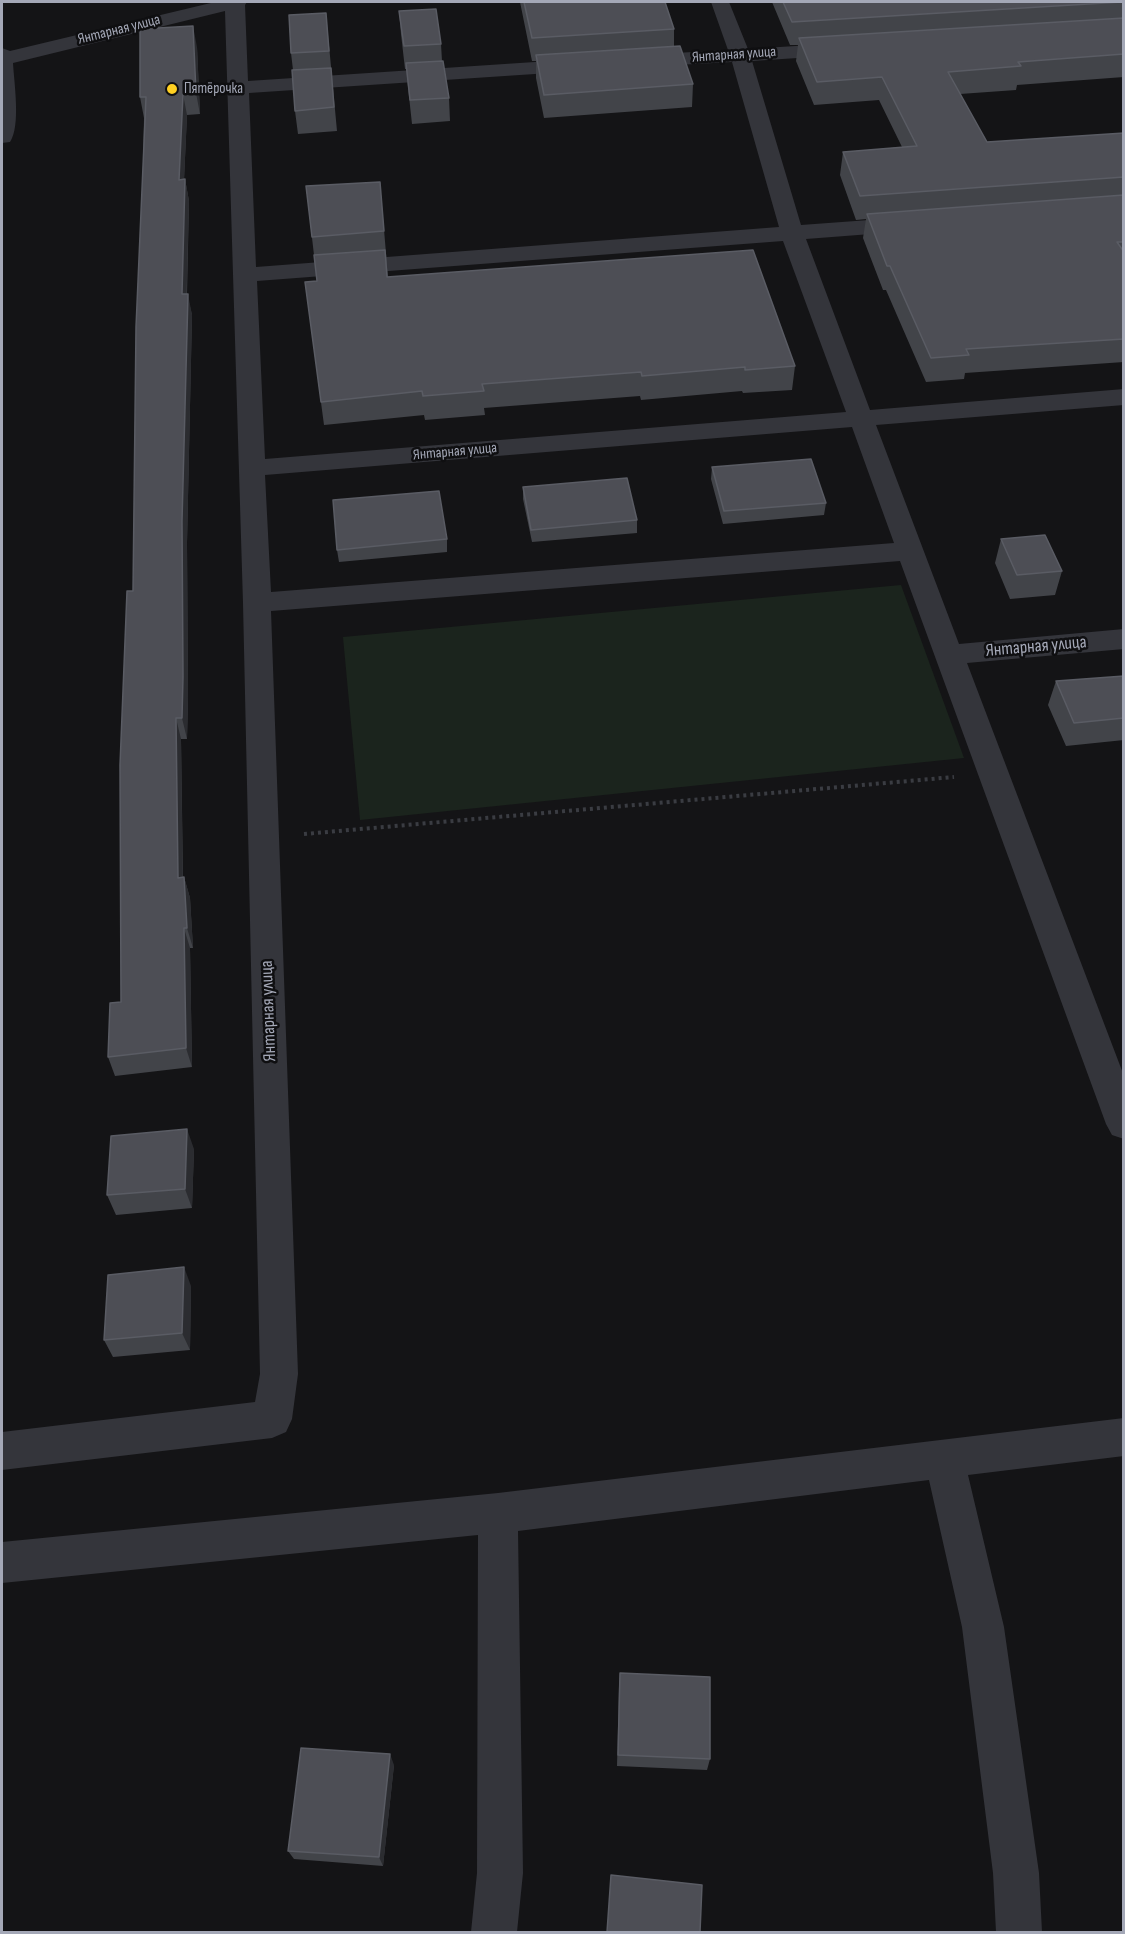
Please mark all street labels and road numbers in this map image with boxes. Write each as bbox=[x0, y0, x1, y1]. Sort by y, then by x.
street label: Янтарная улица bbox=[76, 11, 162, 49]
street label: Янтарная улица bbox=[691, 43, 777, 67]
street label: Янтарная улица bbox=[412, 439, 498, 465]
street label: Янтарная улица bbox=[985, 632, 1087, 662]
street label: Янтарная улица bbox=[256, 960, 282, 1062]

